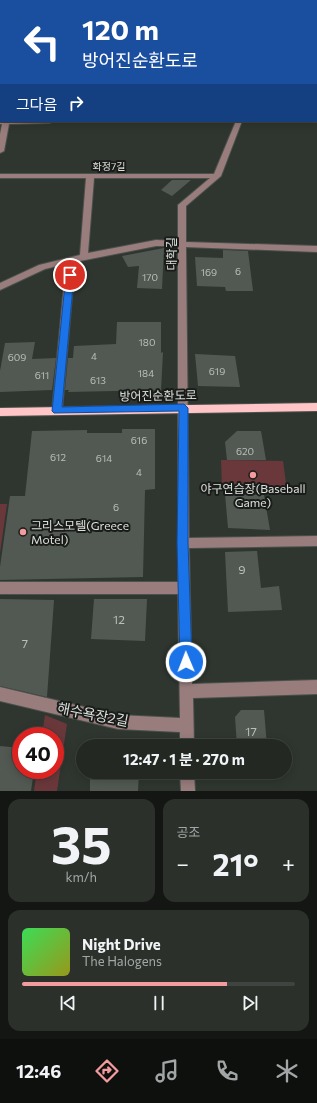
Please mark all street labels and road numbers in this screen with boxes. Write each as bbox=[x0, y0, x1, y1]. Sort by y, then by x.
street label: 화정7길 bbox=[93, 160, 125, 172]
street label: 대학길 bbox=[164, 237, 178, 271]
street label: 방어진순환도로 bbox=[119, 387, 197, 403]
street label: 해수욕장2길 bbox=[56, 699, 130, 729]

